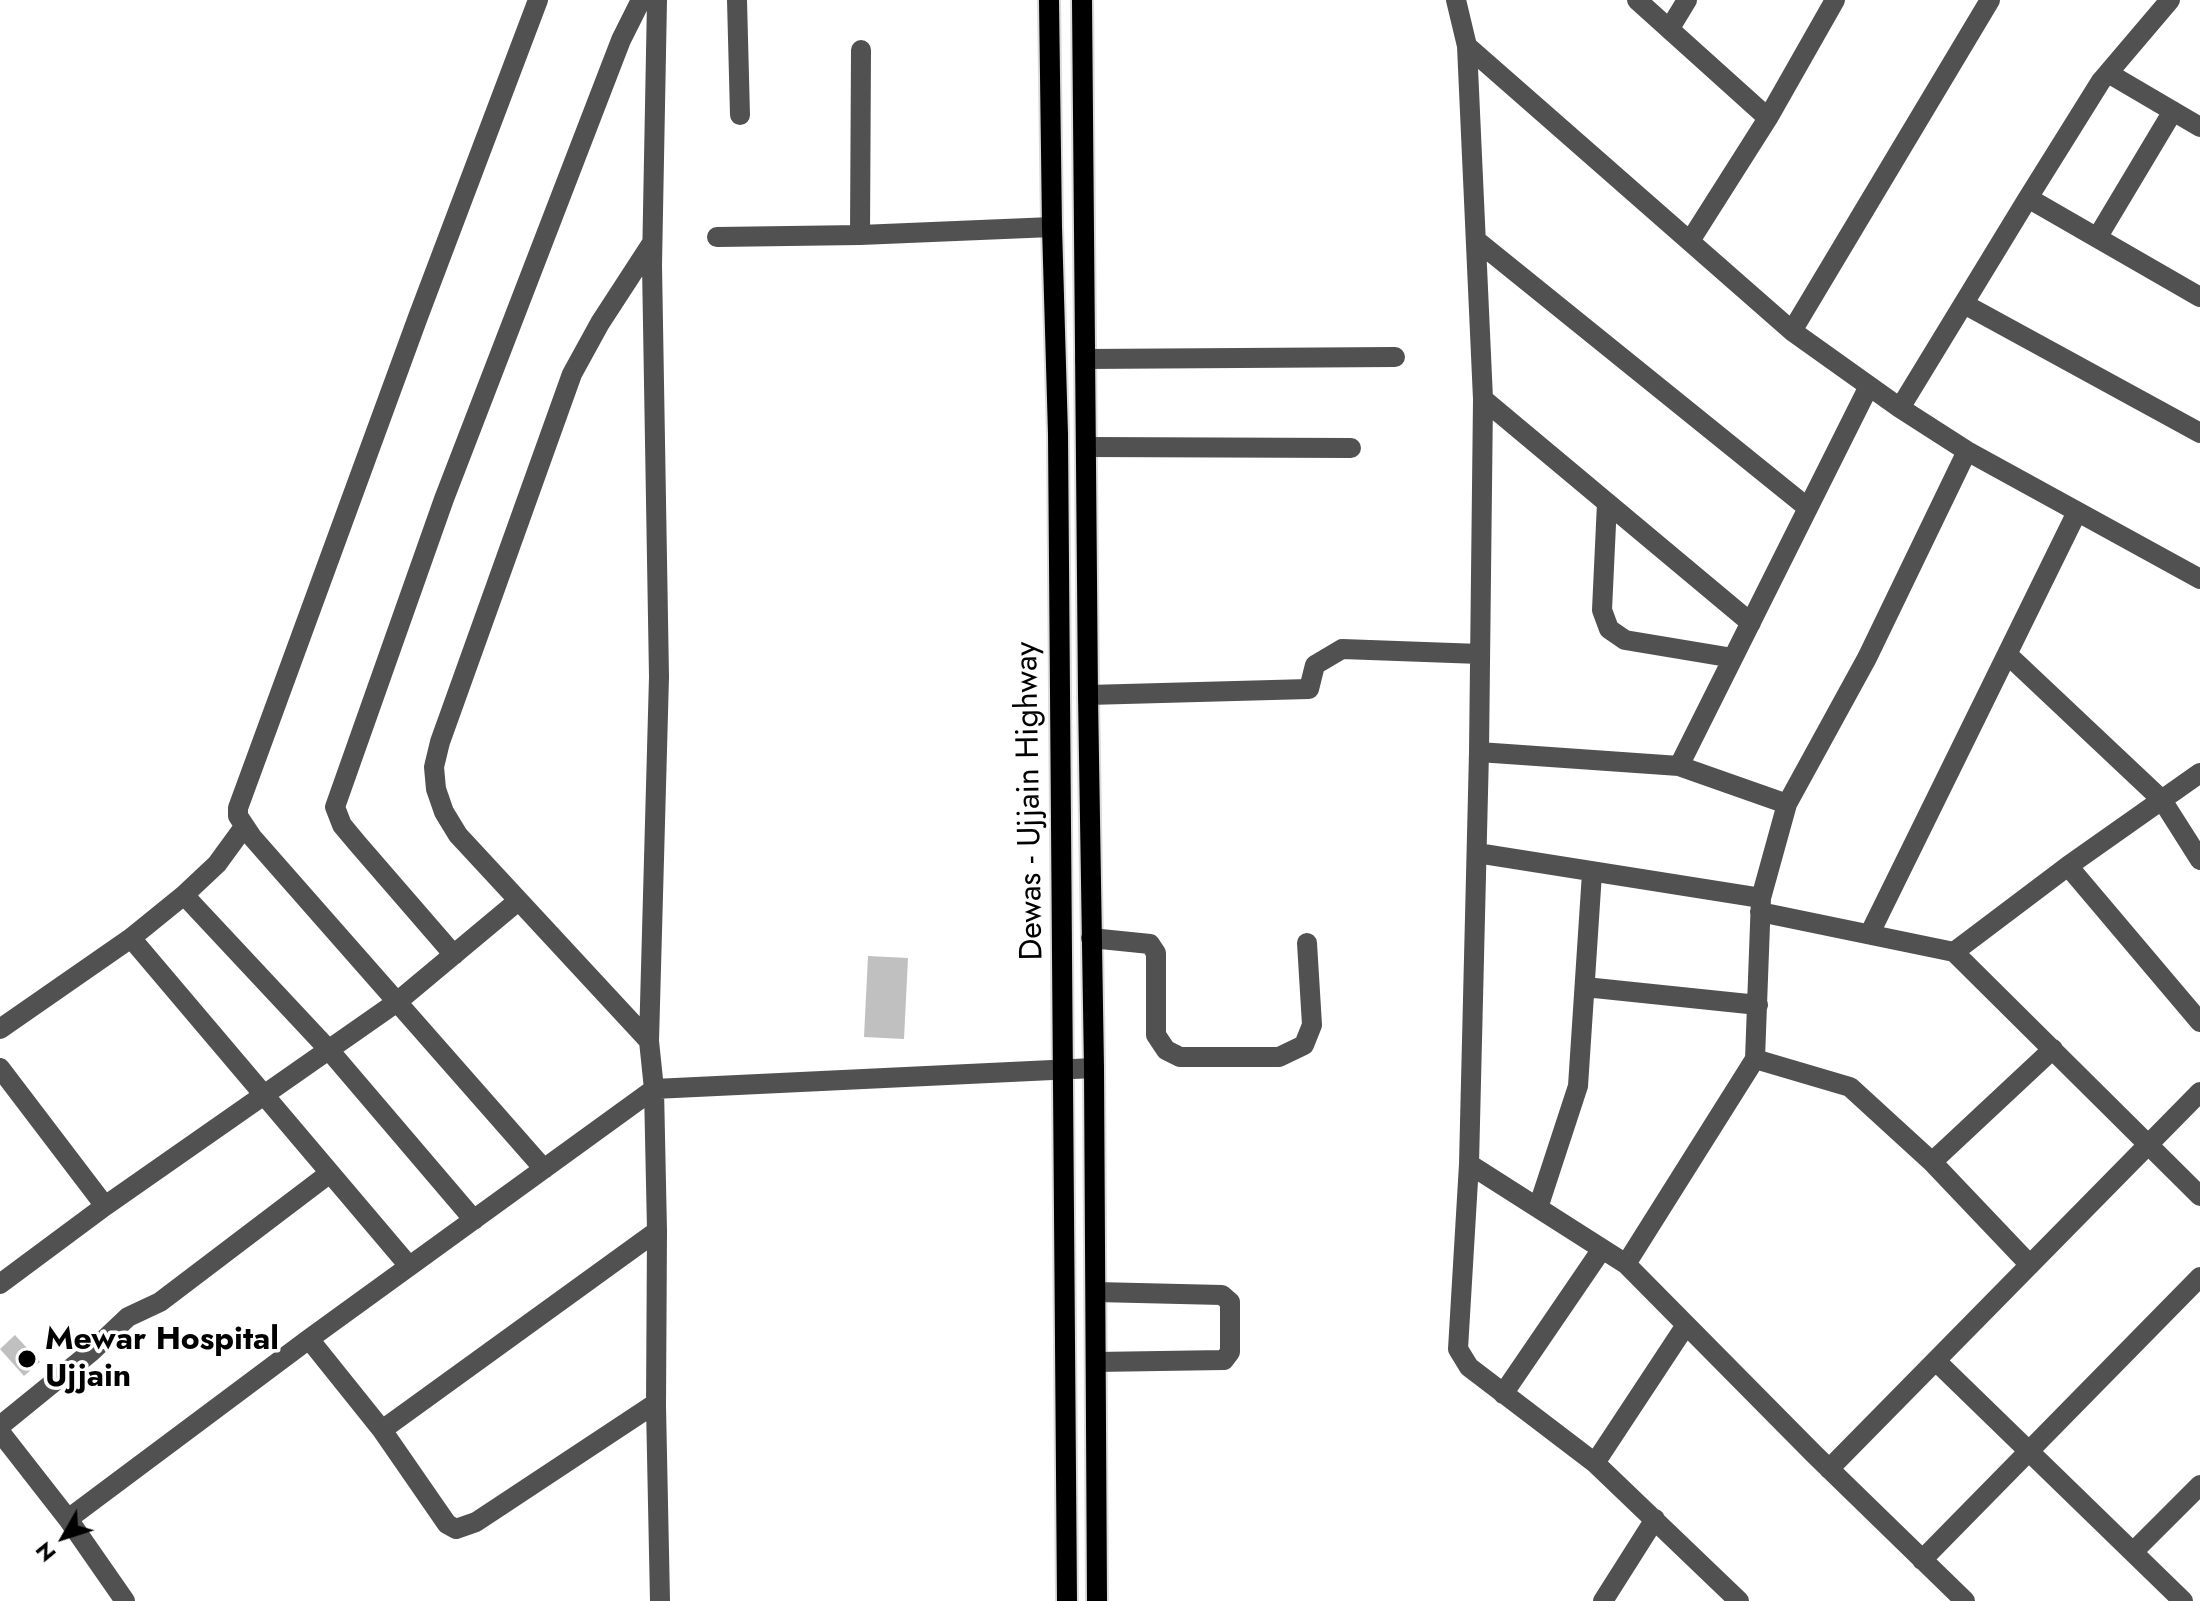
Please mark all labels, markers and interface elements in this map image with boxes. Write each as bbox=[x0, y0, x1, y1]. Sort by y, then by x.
street label: Dewas - Ujjain Highway bbox=[1009, 641, 1053, 961]
place label: Mewar Hospital Ujjain bbox=[45, 1322, 279, 1397]
marker: Mewar Hospital Ujjain bbox=[16, 1348, 38, 1370]
north arrow bbox=[24, 1497, 104, 1577]
text: N bbox=[27, 1535, 63, 1569]

